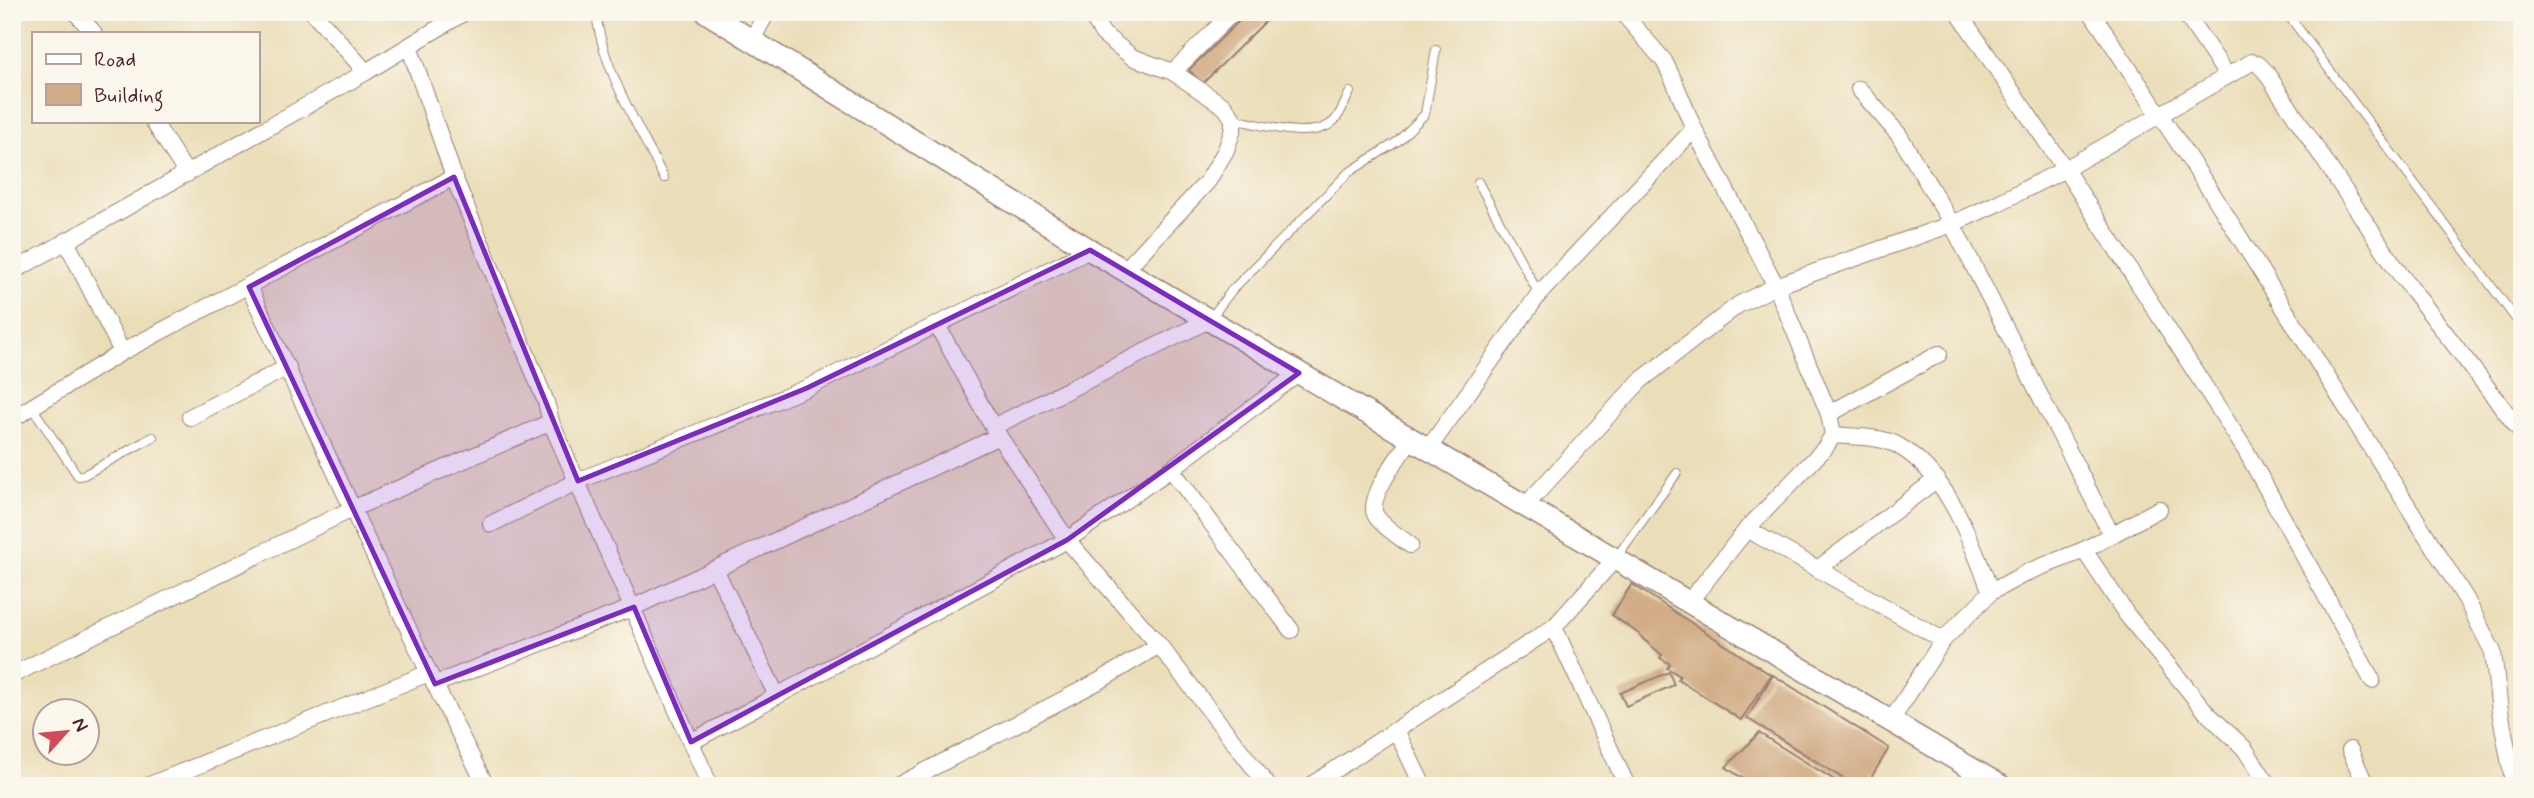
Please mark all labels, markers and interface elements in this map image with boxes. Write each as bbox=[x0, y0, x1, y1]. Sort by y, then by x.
legend bbox=[32, 32, 259, 122]
text: Road bbox=[94, 46, 136, 74]
text: Building bbox=[94, 82, 164, 112]
north arrow bbox=[32, 696, 102, 766]
text: N bbox=[66, 714, 94, 736]

